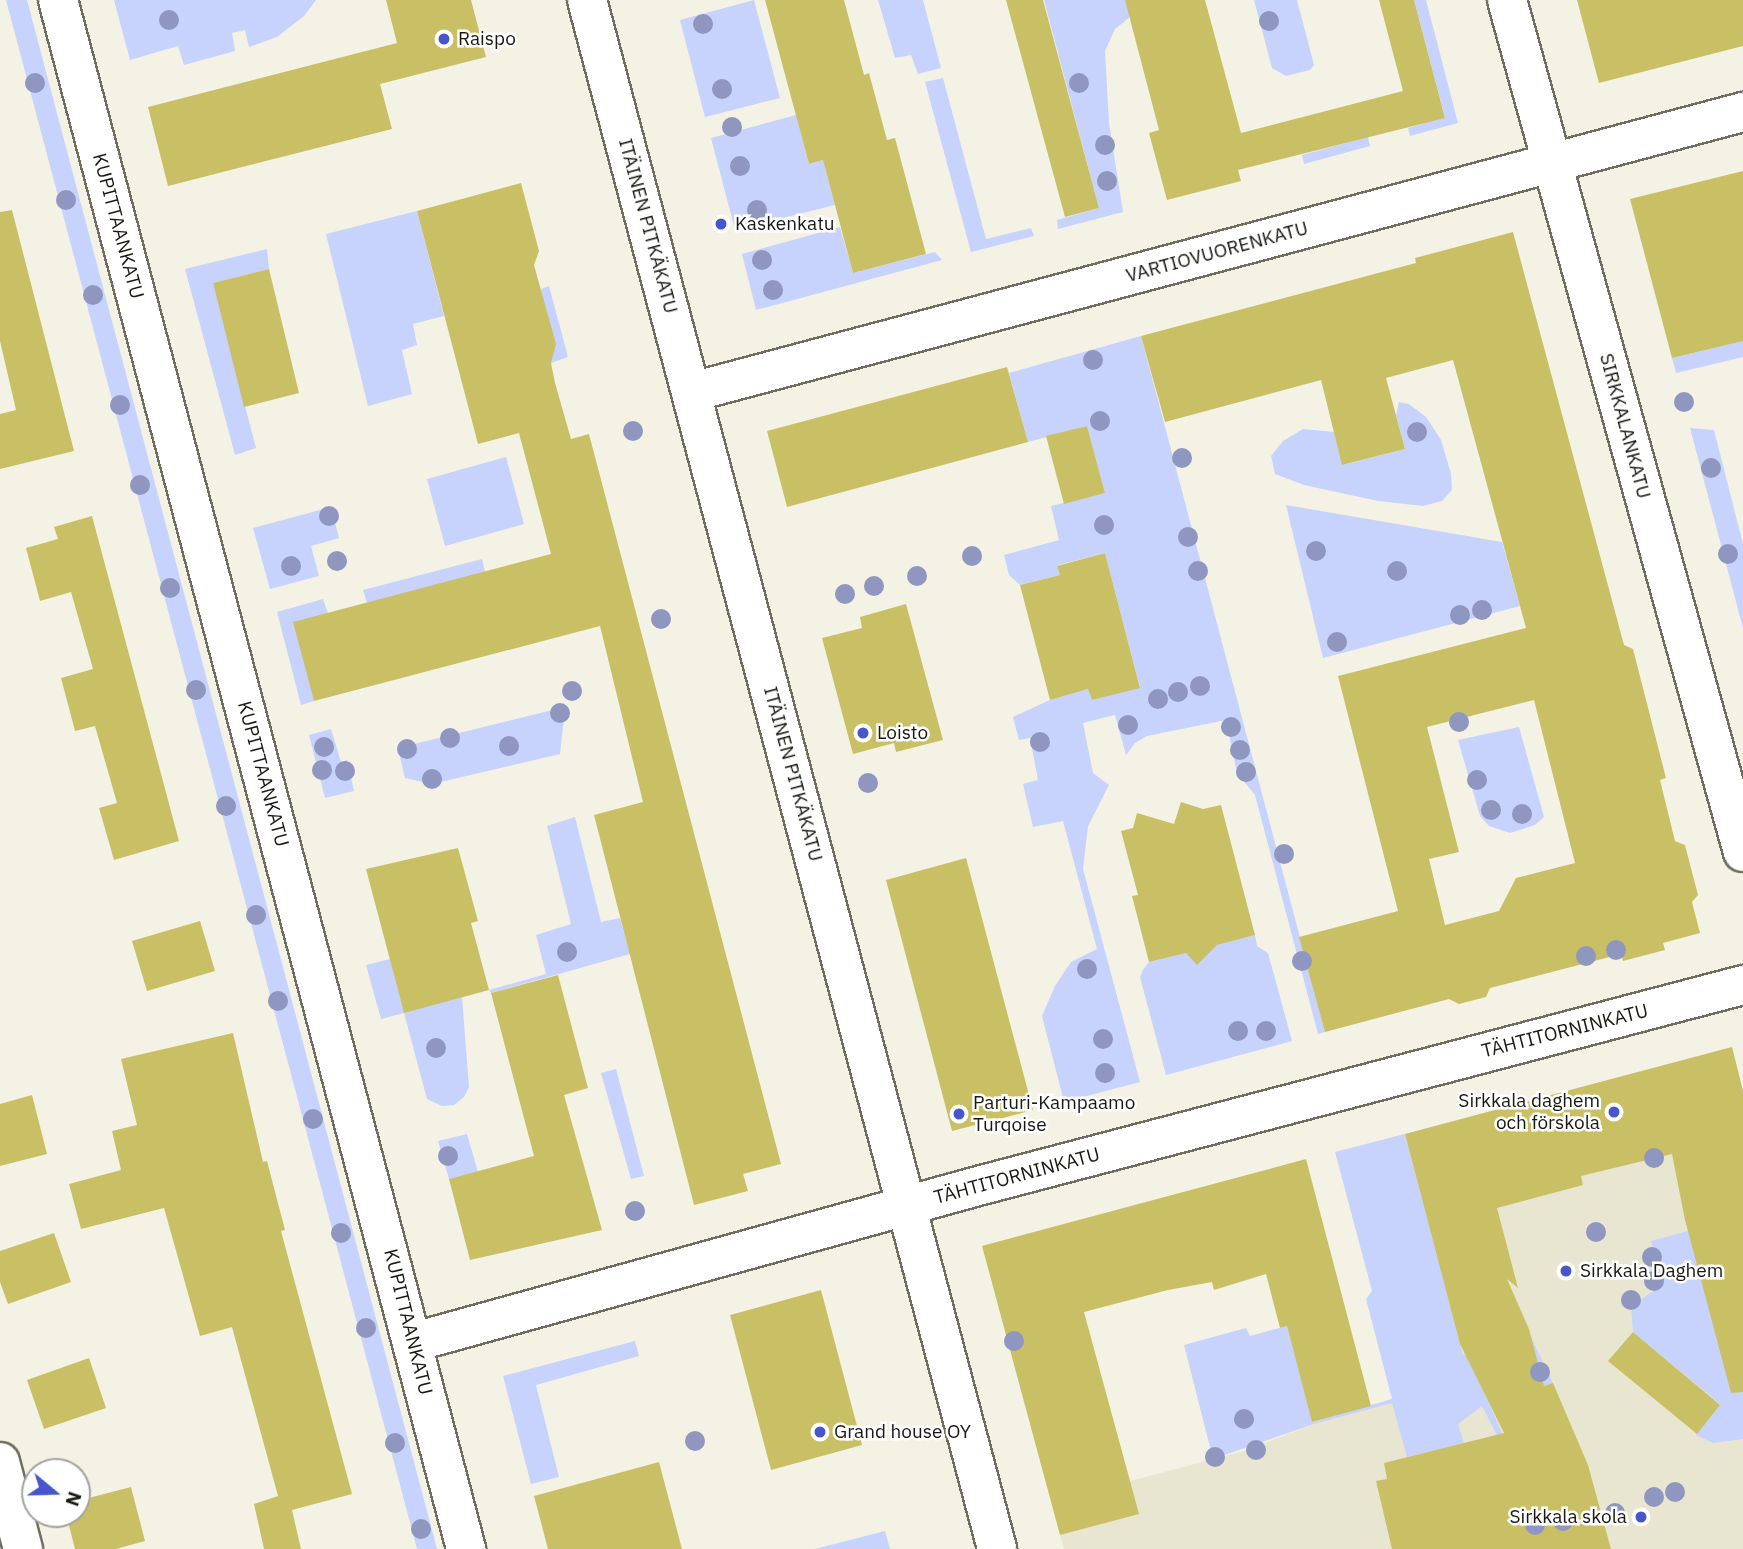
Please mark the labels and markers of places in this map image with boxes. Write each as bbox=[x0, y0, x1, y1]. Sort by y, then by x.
place label: Raispo bbox=[458, 28, 516, 50]
marker: Raispo bbox=[436, 31, 452, 47]
place label: Kaskenkatu bbox=[735, 213, 835, 235]
marker: Kaskenkatu bbox=[713, 216, 729, 232]
place label: Loisto bbox=[877, 722, 928, 744]
marker: Loisto bbox=[855, 725, 871, 741]
place label: Sirkkala daghem och förskola bbox=[1458, 1090, 1600, 1134]
place label: Parturi-Kampaamo Turqoise bbox=[973, 1092, 1135, 1136]
marker: Sirkkala daghem och förskola bbox=[1606, 1104, 1622, 1120]
marker: Parturi-Kampaamo Turqoise bbox=[951, 1106, 967, 1122]
place label: Sirkkala Daghem bbox=[1580, 1260, 1723, 1282]
marker: Sirkkala Daghem bbox=[1558, 1263, 1574, 1279]
place label: Grand house OY bbox=[834, 1421, 971, 1443]
marker: Grand house OY bbox=[812, 1424, 828, 1440]
place label: Sirkkala skola bbox=[1509, 1506, 1627, 1528]
marker: Sirkkala skola bbox=[1633, 1509, 1649, 1525]

